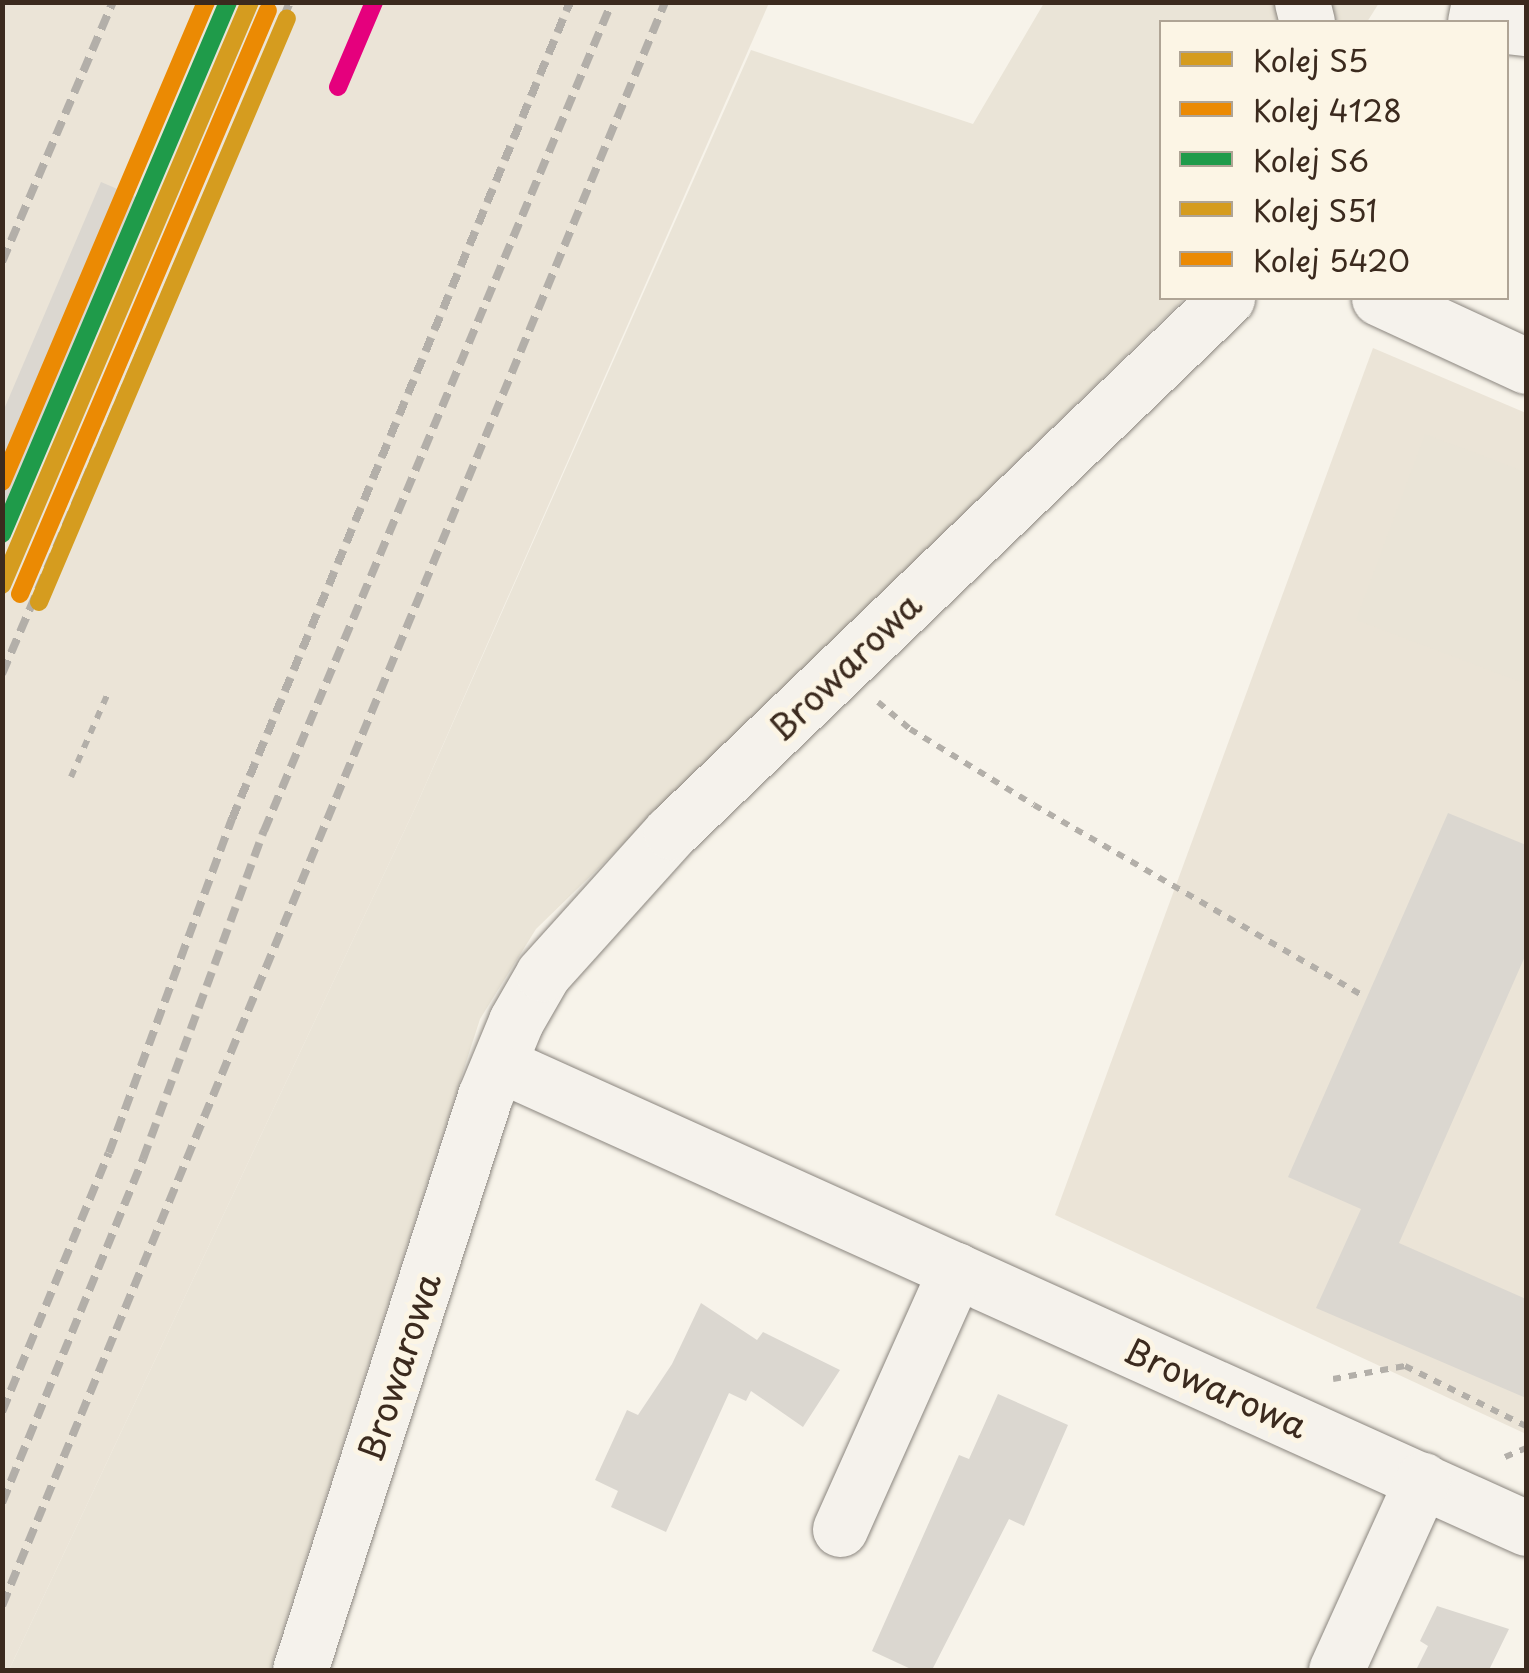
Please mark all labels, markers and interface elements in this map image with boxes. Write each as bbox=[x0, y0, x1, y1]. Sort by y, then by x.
legend bbox=[1159, 20, 1509, 300]
text: Kolej S5 bbox=[1253, 37, 1368, 82]
text: Kolej 4128 bbox=[1253, 87, 1402, 132]
text: Kolej S6 bbox=[1253, 137, 1369, 182]
text: Kolej S51 bbox=[1253, 187, 1377, 232]
text: Kolej 5420 bbox=[1253, 237, 1410, 282]
street label: Browarowa bbox=[759, 583, 929, 749]
street label: Browarowa bbox=[348, 1267, 448, 1467]
street label: Browarowa bbox=[1118, 1328, 1314, 1446]

